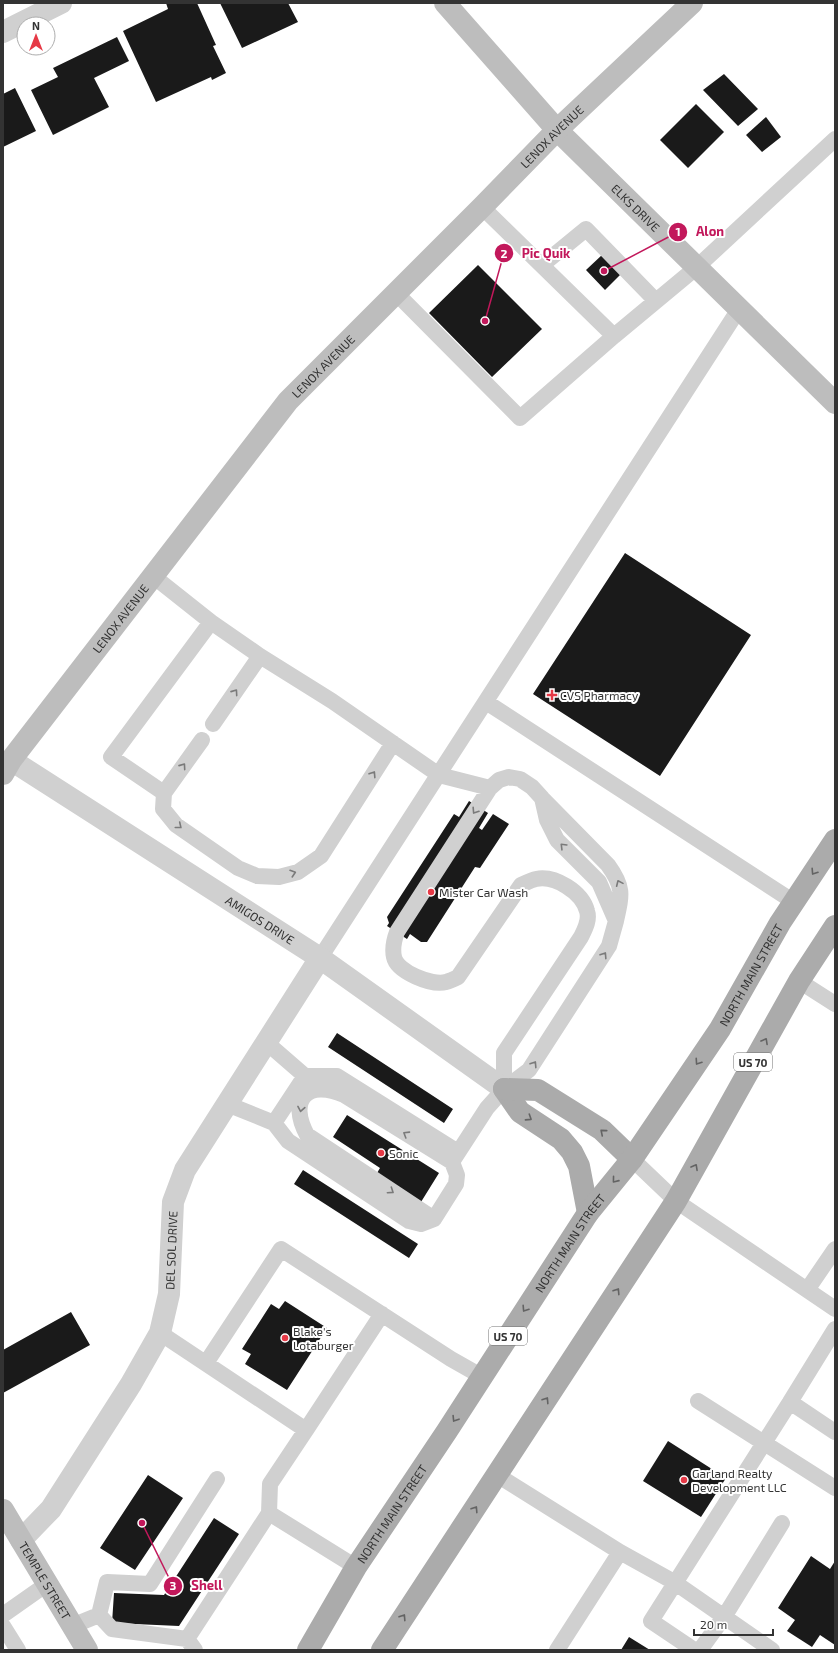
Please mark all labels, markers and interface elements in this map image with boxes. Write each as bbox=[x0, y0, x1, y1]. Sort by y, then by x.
north arrow bbox=[16, 16, 56, 56]
text: N bbox=[32, 19, 40, 32]
street label: LENOX AVENUE bbox=[517, 102, 586, 171]
street label: ELKS DRIVE bbox=[609, 181, 663, 234]
callout: Alon bbox=[668, 219, 732, 244]
text: Alon bbox=[696, 223, 724, 239]
text: 1 bbox=[675, 224, 681, 238]
callout: Pic Quik bbox=[494, 241, 578, 266]
text: Pic Quik bbox=[522, 245, 571, 262]
text: 2 bbox=[501, 246, 508, 260]
street label: LENOX AVENUE bbox=[289, 332, 357, 400]
street label: LENOX AVENUE bbox=[89, 581, 151, 656]
place label: CVS Pharmacy bbox=[560, 688, 639, 702]
one-way arrow bbox=[230, 690, 237, 697]
marker: CVS Pharmacy bbox=[547, 690, 557, 700]
one-way arrow bbox=[178, 764, 185, 771]
one-way arrow bbox=[368, 771, 376, 778]
one-way arrow bbox=[473, 807, 480, 814]
one-way arrow bbox=[174, 821, 181, 828]
one-way arrow bbox=[560, 843, 568, 851]
one-way arrow bbox=[811, 868, 818, 875]
one-way arrow bbox=[290, 869, 297, 878]
one-way arrow bbox=[616, 879, 624, 887]
place label: Mister Car Wash bbox=[439, 885, 528, 899]
marker: Mister Car Wash bbox=[426, 887, 436, 897]
street label: AMIGOS DRIVE bbox=[223, 893, 297, 947]
street label: NORTH MAIN STREET bbox=[716, 921, 785, 1029]
one-way arrow bbox=[599, 952, 606, 959]
one-way arrow bbox=[761, 1038, 768, 1045]
road number: US 70 bbox=[734, 1053, 772, 1071]
one-way arrow bbox=[695, 1058, 703, 1065]
one-way arrow bbox=[529, 1061, 536, 1068]
one-way arrow bbox=[297, 1105, 305, 1112]
one-way arrow bbox=[525, 1113, 532, 1121]
one-way arrow bbox=[601, 1130, 608, 1137]
one-way arrow bbox=[404, 1132, 411, 1139]
place label: Sonic bbox=[389, 1146, 418, 1160]
marker: Sonic bbox=[376, 1148, 386, 1158]
one-way arrow bbox=[691, 1164, 698, 1171]
one-way arrow bbox=[613, 1175, 620, 1182]
one-way arrow bbox=[387, 1187, 394, 1194]
street label: NORTH MAIN STREET bbox=[532, 1191, 608, 1295]
street label: DEL SOL DRIVE bbox=[162, 1210, 180, 1290]
one-way arrow bbox=[612, 1288, 620, 1295]
one-way arrow bbox=[523, 1305, 530, 1312]
place label: Blake's Lotaburger bbox=[293, 1324, 354, 1352]
road number: US 70 bbox=[489, 1327, 527, 1345]
marker: Blake's Lotaburger bbox=[280, 1333, 290, 1343]
one-way arrow bbox=[541, 1397, 549, 1404]
one-way arrow bbox=[452, 1415, 460, 1422]
street label: NORTH MAIN STREET bbox=[354, 1462, 430, 1566]
place label: Garland Realty Development LLC bbox=[692, 1466, 787, 1494]
marker: Garland Realty Development LLC bbox=[679, 1475, 689, 1485]
one-way arrow bbox=[470, 1506, 478, 1513]
street label: TEMPLE STREET bbox=[16, 1539, 74, 1622]
callout: Shell bbox=[163, 1573, 230, 1598]
text: Shell bbox=[191, 1577, 223, 1593]
text: 3 bbox=[170, 1578, 177, 1592]
scale bar bbox=[694, 1611, 773, 1637]
one-way arrow bbox=[399, 1615, 406, 1622]
text: 20 m bbox=[700, 1617, 727, 1631]

